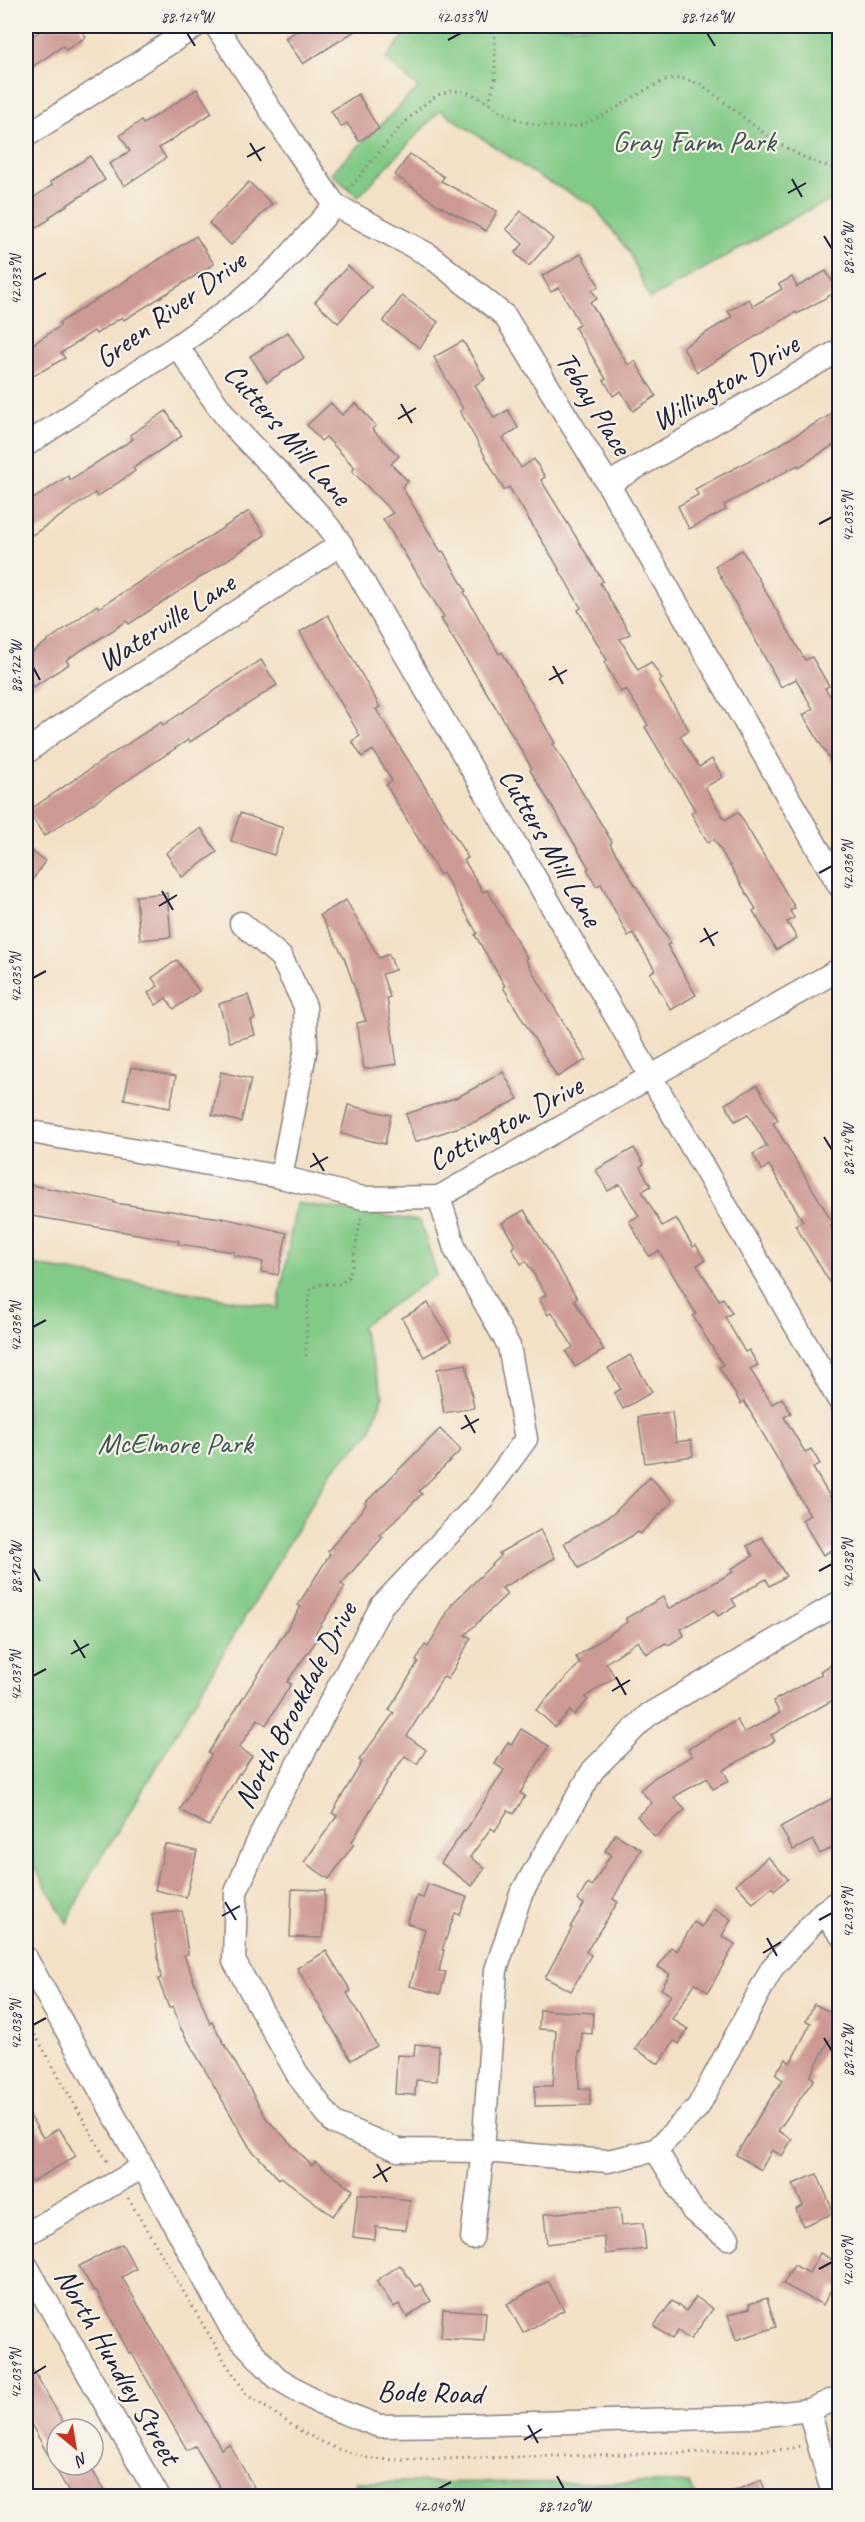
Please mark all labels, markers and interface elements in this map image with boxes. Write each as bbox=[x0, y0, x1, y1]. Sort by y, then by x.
text: 88.124°W bbox=[161, 8, 216, 27]
text: 42.033°N bbox=[436, 8, 489, 27]
text: 88.126°W bbox=[681, 8, 736, 27]
park label: Gray Farm Park bbox=[613, 122, 777, 160]
text: 88.126°W bbox=[839, 220, 858, 275]
street label: Green River Drive bbox=[87, 240, 255, 377]
text: 42.033°N bbox=[7, 252, 26, 305]
street label: Willington Drive bbox=[645, 324, 807, 439]
street label: Tebay Place bbox=[547, 344, 642, 464]
street label: Cutters Mill Lane bbox=[216, 355, 362, 515]
text: 42.035°N bbox=[839, 489, 858, 542]
street label: Waterville Lane bbox=[90, 562, 244, 680]
text: 88.122°W bbox=[7, 638, 26, 693]
street label: Cutters Mill Lane bbox=[490, 761, 613, 935]
text: 42.036°N bbox=[839, 838, 858, 891]
text: 42.035°N bbox=[7, 950, 26, 1003]
street label: Cottington Drive bbox=[421, 1065, 591, 1180]
text: 88.124°W bbox=[839, 1121, 858, 1176]
text: 42.036°N bbox=[7, 1299, 26, 1352]
park label: McElmore Park bbox=[97, 1424, 255, 1462]
text: 42.038°N bbox=[839, 1536, 858, 1589]
text: 88.120°W bbox=[7, 1539, 26, 1594]
street label: North Brookdale Drive bbox=[225, 1593, 366, 1815]
text: 42.037°N bbox=[7, 1648, 26, 1701]
text: 42.039°N bbox=[839, 1885, 858, 1938]
text: 42.038°N bbox=[7, 1997, 26, 2050]
text: 88.122°W bbox=[839, 2022, 858, 2077]
text: 42.040°N bbox=[839, 2234, 858, 2287]
street label: North Hundley Street bbox=[47, 2261, 189, 2471]
text: 42.039°N bbox=[7, 2346, 26, 2399]
street label: Bode Road bbox=[377, 2371, 488, 2413]
north arrow bbox=[45, 2417, 105, 2477]
text: 42.040°N bbox=[413, 2497, 466, 2516]
text: 88.120°W bbox=[538, 2497, 593, 2516]

